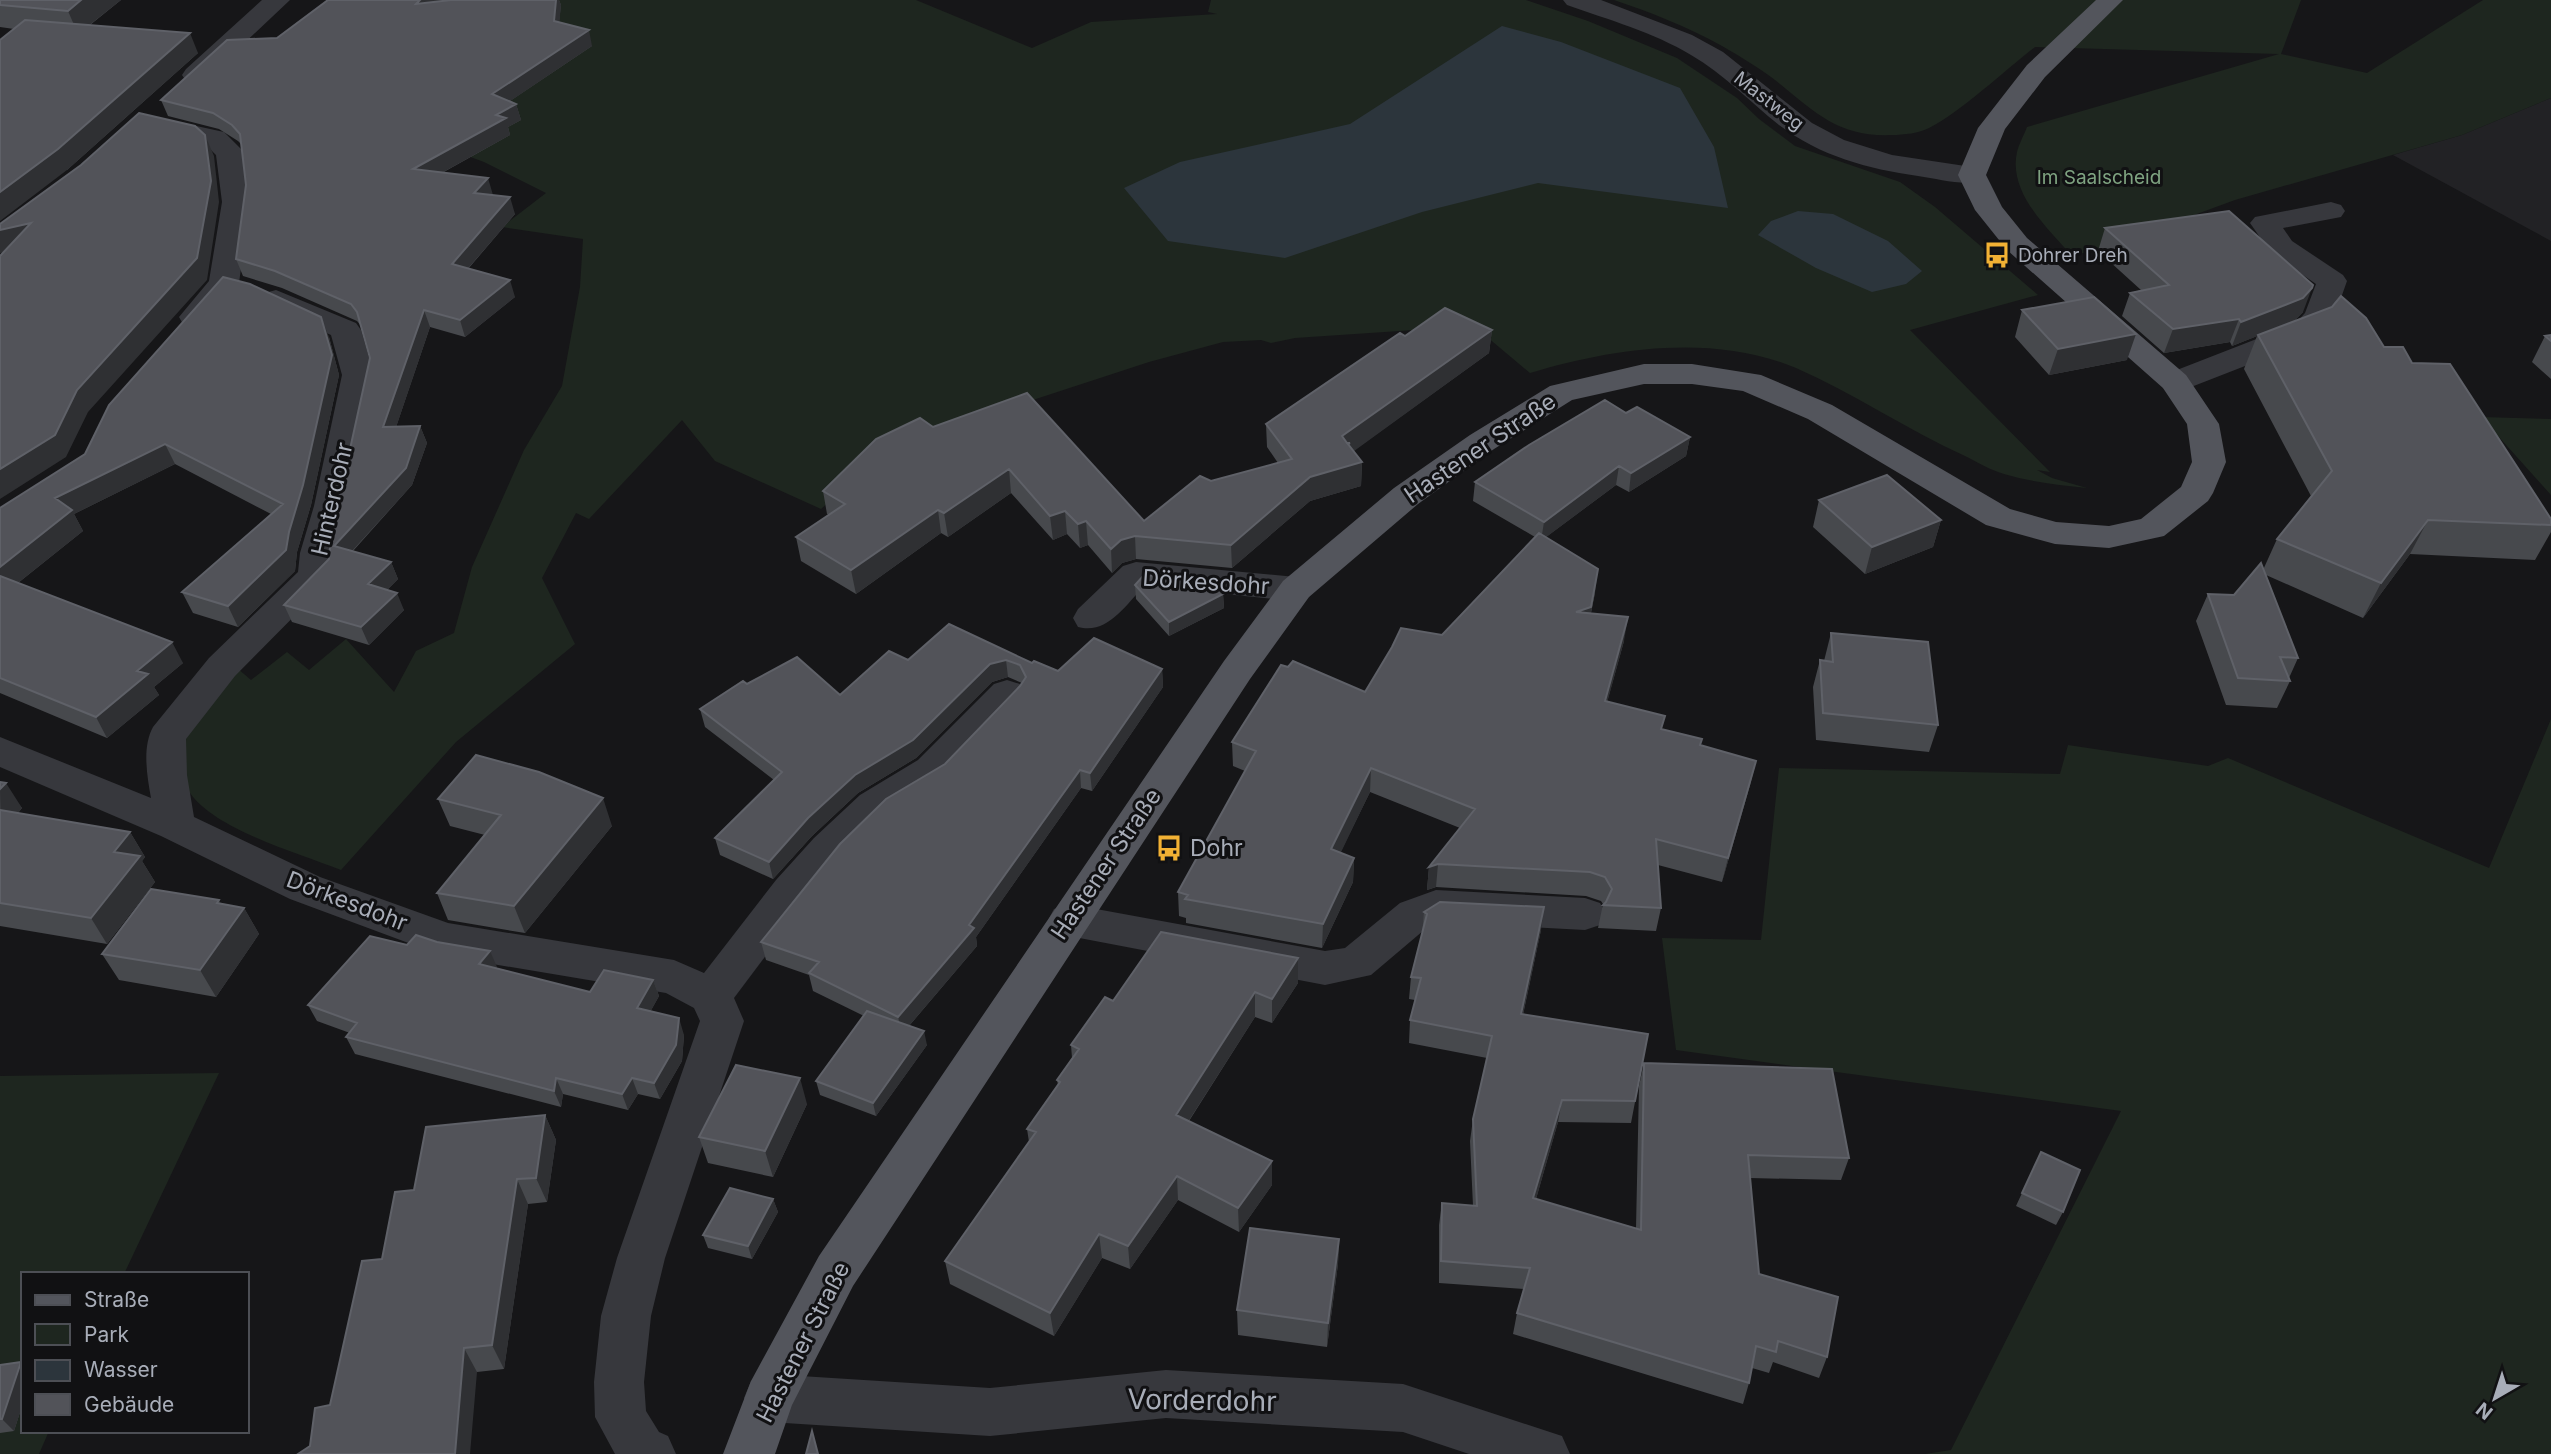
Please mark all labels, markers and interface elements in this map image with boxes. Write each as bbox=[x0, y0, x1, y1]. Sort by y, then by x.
street label: Mastweg bbox=[1729, 67, 1809, 135]
park label: Im Saalscheid bbox=[2037, 166, 2161, 189]
bus stop icon: Dohrer Dreh bbox=[1982, 240, 2012, 270]
place label: Dohrer Dreh bbox=[2018, 244, 2128, 267]
street label: Hastener Straße bbox=[1399, 387, 1561, 509]
street label: Hinterdohr bbox=[305, 439, 359, 558]
street label: Dörkesdohr bbox=[1142, 564, 1271, 600]
street label: Hastener Straße bbox=[1045, 783, 1167, 945]
bus stop icon: Dohr bbox=[1154, 833, 1184, 863]
place label: Dohr bbox=[1190, 834, 1243, 862]
street label: Dörkesdohr bbox=[283, 865, 412, 937]
street label: Hastener Straße bbox=[750, 1257, 856, 1427]
legend bbox=[21, 1272, 248, 1433]
text: Straße bbox=[84, 1287, 149, 1312]
text: Park bbox=[84, 1322, 129, 1347]
text: Wasser bbox=[84, 1357, 158, 1382]
north arrow bbox=[2460, 1363, 2530, 1433]
street label: Vorderdohr bbox=[1127, 1382, 1277, 1418]
text: Gebäude bbox=[84, 1392, 174, 1417]
text: N bbox=[2472, 1397, 2497, 1424]

